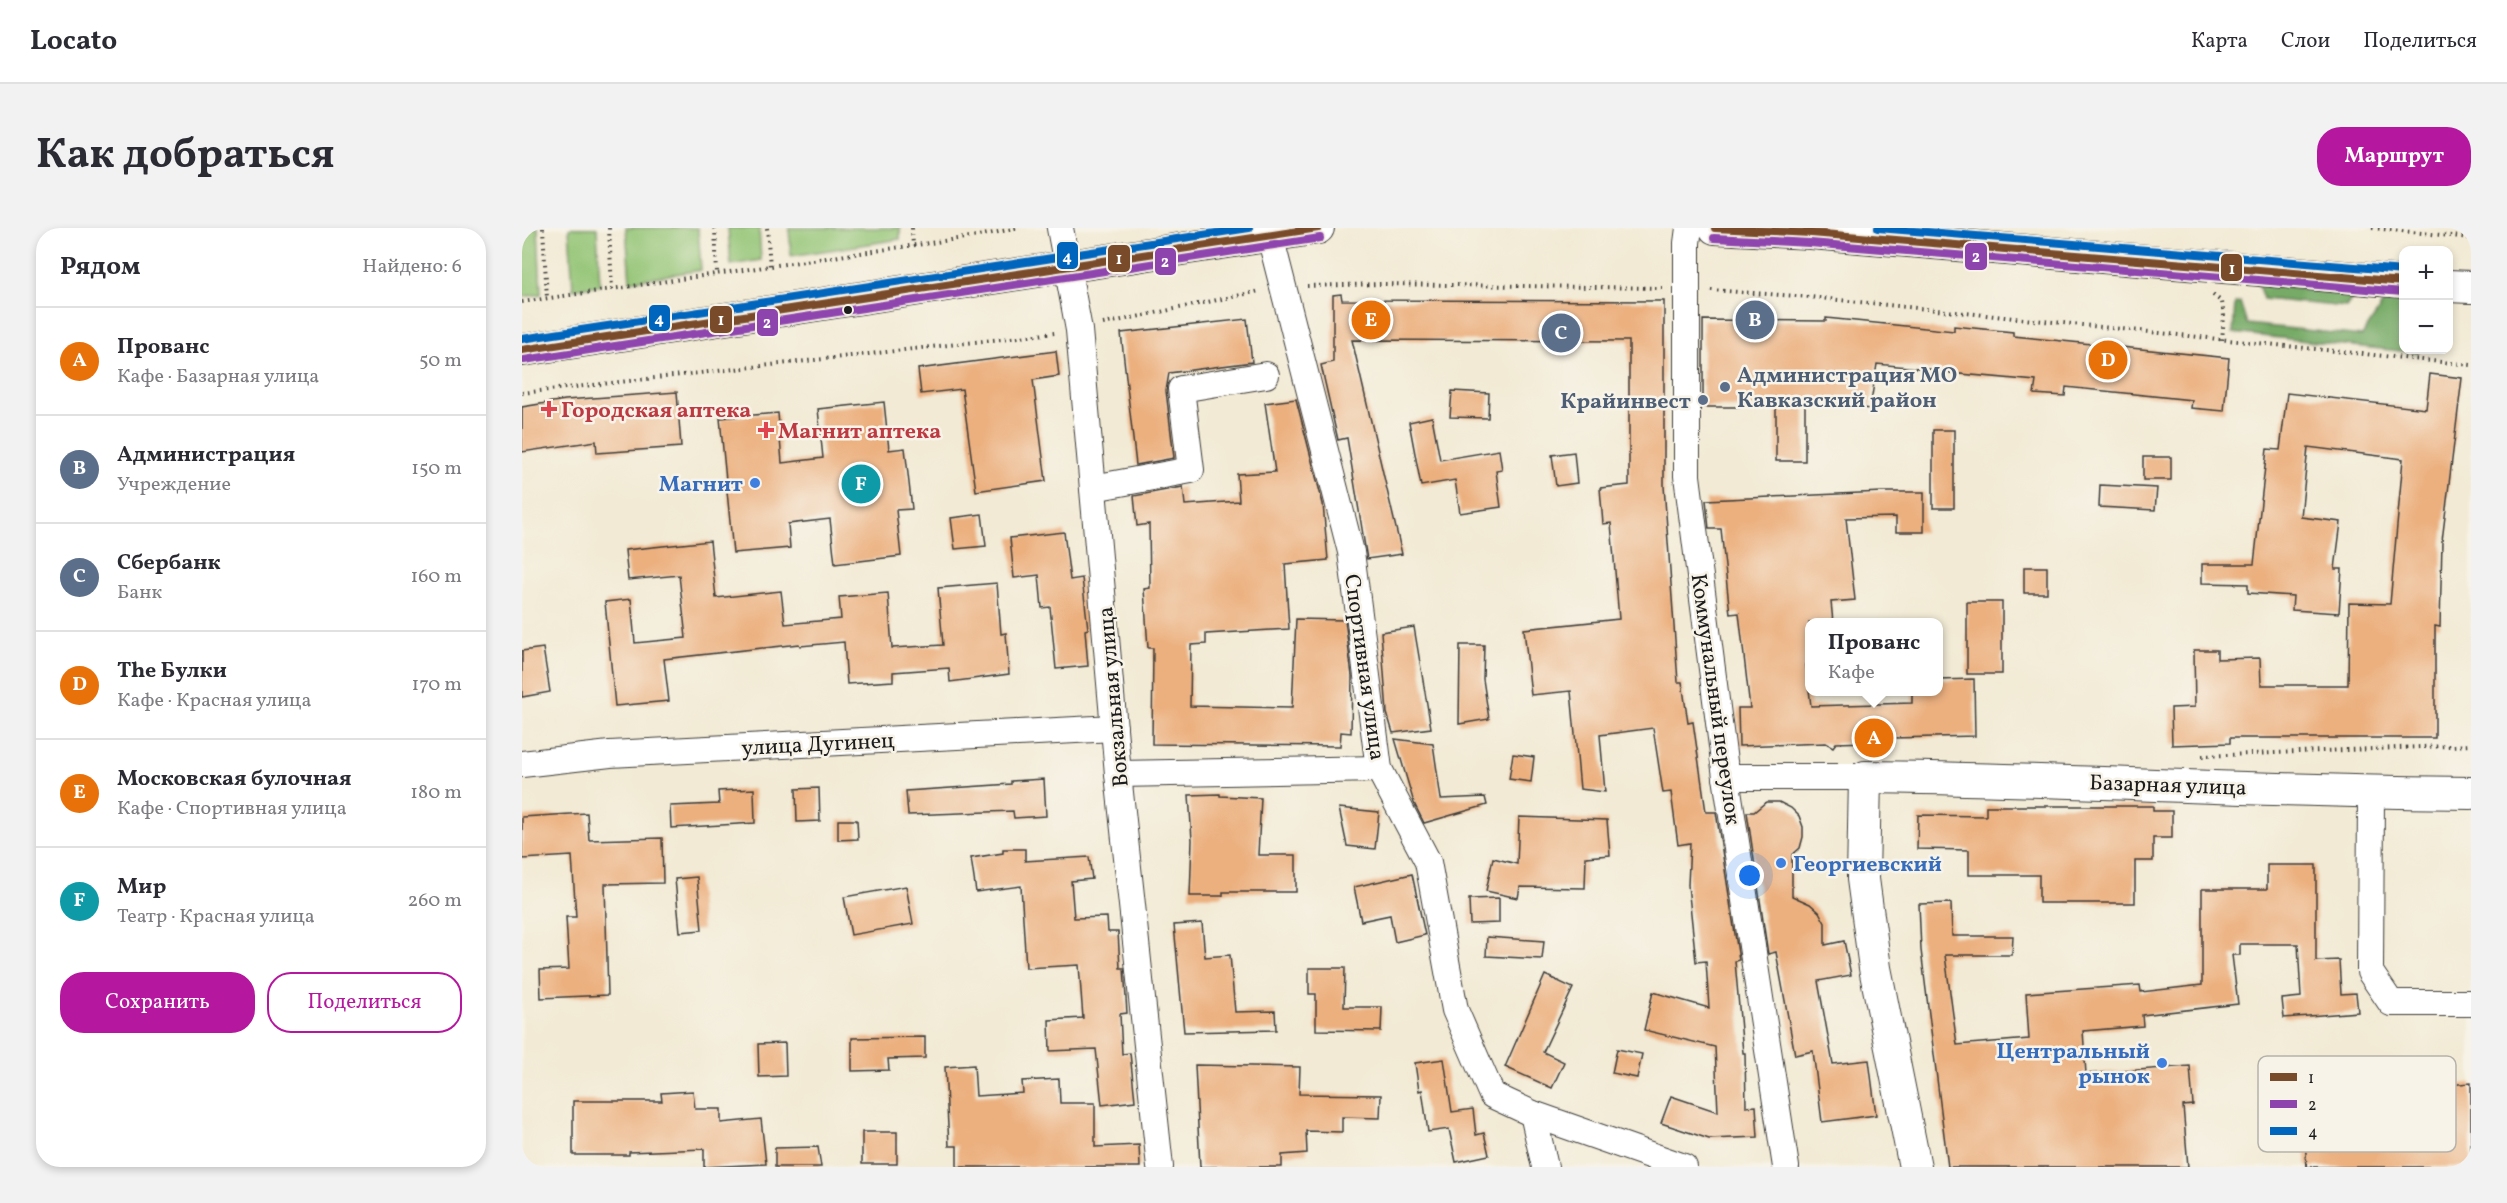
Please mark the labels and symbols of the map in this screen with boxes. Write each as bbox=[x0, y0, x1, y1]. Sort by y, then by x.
line badge: 4 bbox=[1056, 241, 1079, 270]
line badge: 2 bbox=[1964, 242, 1988, 271]
line badge: 1 bbox=[1107, 244, 1131, 273]
text: 4 bbox=[1062, 247, 1072, 269]
line badge: 2 bbox=[1154, 247, 1177, 276]
text: 2 bbox=[1972, 247, 1980, 269]
text: 1 bbox=[1116, 249, 1122, 271]
text: 2 bbox=[1161, 252, 1169, 274]
line badge: 1 bbox=[2220, 253, 2243, 282]
text: 1 bbox=[2229, 259, 2235, 281]
pin: E bbox=[1352, 298, 1390, 343]
pin: B bbox=[1736, 298, 1774, 343]
line badge: 4 bbox=[648, 304, 671, 332]
unlabelled marker bbox=[842, 304, 854, 316]
line badge: 1 bbox=[709, 305, 733, 334]
line badge: 2 bbox=[756, 308, 779, 337]
text: 4 bbox=[654, 309, 664, 331]
text: 1 bbox=[718, 310, 724, 332]
pin: C bbox=[1542, 310, 1580, 356]
text: 2 bbox=[763, 313, 771, 335]
pin: D bbox=[2088, 338, 2128, 382]
place label: Администрация МО Кавказский район bbox=[1737, 361, 1957, 417]
marker: Администрация МО Кавказский район bbox=[1718, 380, 1732, 394]
place label: Крайинвест bbox=[1560, 387, 1691, 418]
marker: Крайинвест bbox=[1696, 393, 1710, 407]
place label: Городская аптека bbox=[561, 396, 751, 427]
marker: Городская аптека bbox=[542, 402, 556, 416]
place label: Магнит аптека bbox=[778, 417, 941, 448]
marker: Магнит аптека bbox=[759, 423, 773, 437]
pin: F bbox=[842, 462, 880, 506]
place label: Магнит bbox=[659, 470, 743, 501]
marker: Магнит bbox=[748, 476, 762, 490]
street label: Спортивная улица bbox=[1335, 572, 1392, 763]
street label: Коммунальный переулок bbox=[1682, 572, 1748, 827]
street label: Вокзальная улица bbox=[1091, 605, 1138, 788]
pin: A bbox=[1854, 716, 1894, 760]
street label: улица Дугинец bbox=[741, 726, 896, 765]
street label: Базарная улица bbox=[2089, 768, 2247, 805]
place label: Георгиевский bbox=[1793, 850, 1942, 881]
marker: Георгиевский bbox=[1774, 856, 1788, 870]
your location bbox=[1735, 861, 1764, 890]
place label: Центральный рынок bbox=[1996, 1037, 2150, 1093]
marker: Центральный рынок bbox=[2155, 1056, 2169, 1070]
legend bbox=[2258, 1056, 2456, 1152]
text: 1 bbox=[2308, 1068, 2314, 1090]
text: 2 bbox=[2308, 1095, 2317, 1117]
text: 4 bbox=[2308, 1122, 2318, 1144]

